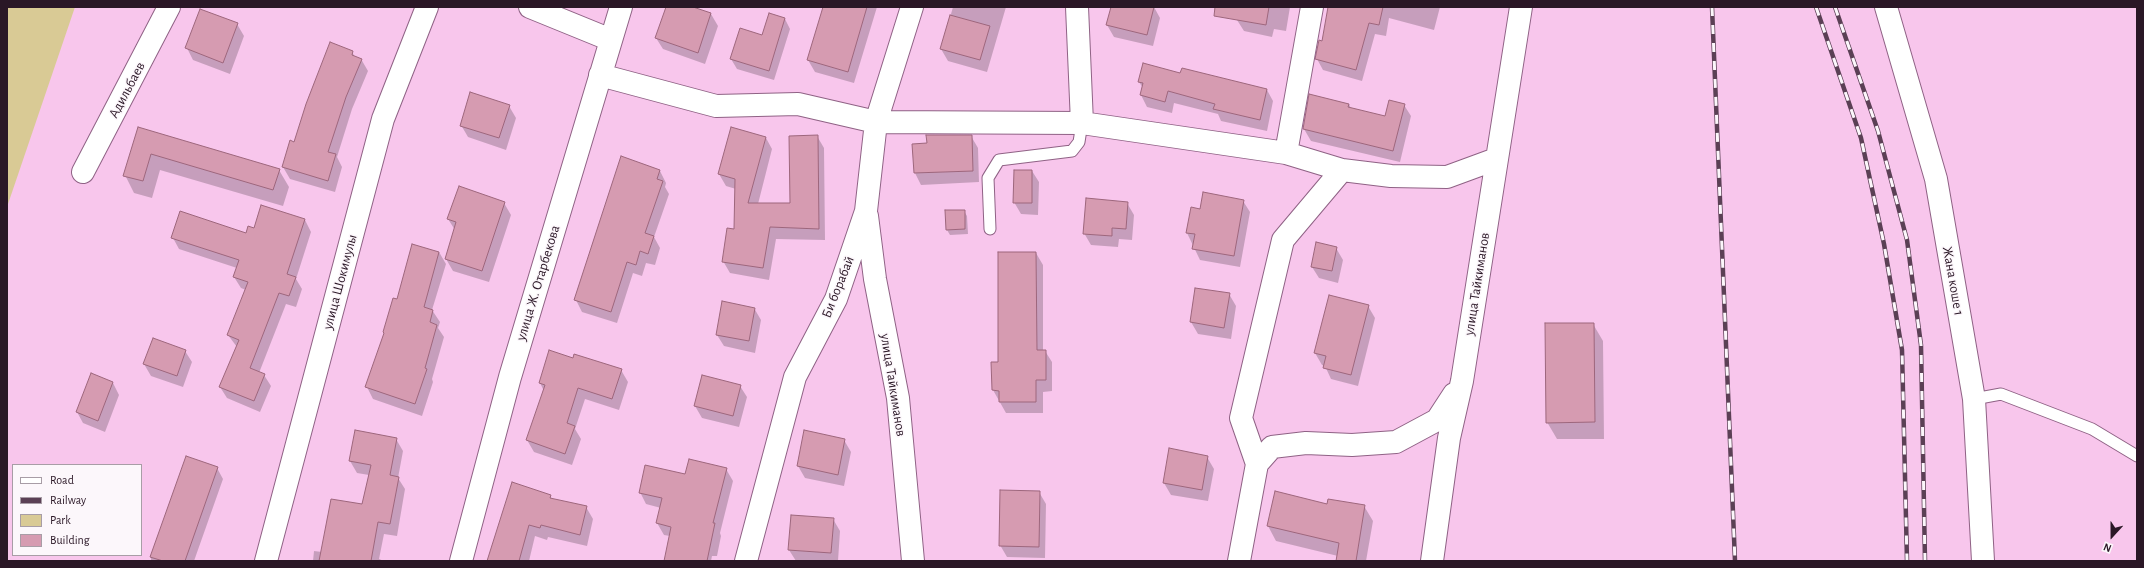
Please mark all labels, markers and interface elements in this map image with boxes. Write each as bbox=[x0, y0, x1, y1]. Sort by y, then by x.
street label: Адильбаев bbox=[105, 59, 149, 121]
street label: улица Ж. Отарбекова bbox=[512, 223, 564, 343]
street label: улица Тайкиманов bbox=[1461, 231, 1493, 337]
street label: улица Шокимулы bbox=[319, 233, 361, 331]
street label: Жана коше 1 bbox=[1939, 245, 1967, 317]
street label: Би борабай bbox=[818, 254, 858, 320]
street label: улица Тайкиманов bbox=[877, 332, 909, 438]
legend bbox=[12, 464, 142, 556]
text: Road bbox=[50, 474, 74, 486]
text: Railway bbox=[50, 494, 86, 506]
text: Park bbox=[50, 514, 71, 526]
north arrow bbox=[2092, 516, 2132, 556]
text: Building bbox=[50, 534, 90, 546]
text: N bbox=[2102, 541, 2113, 554]

